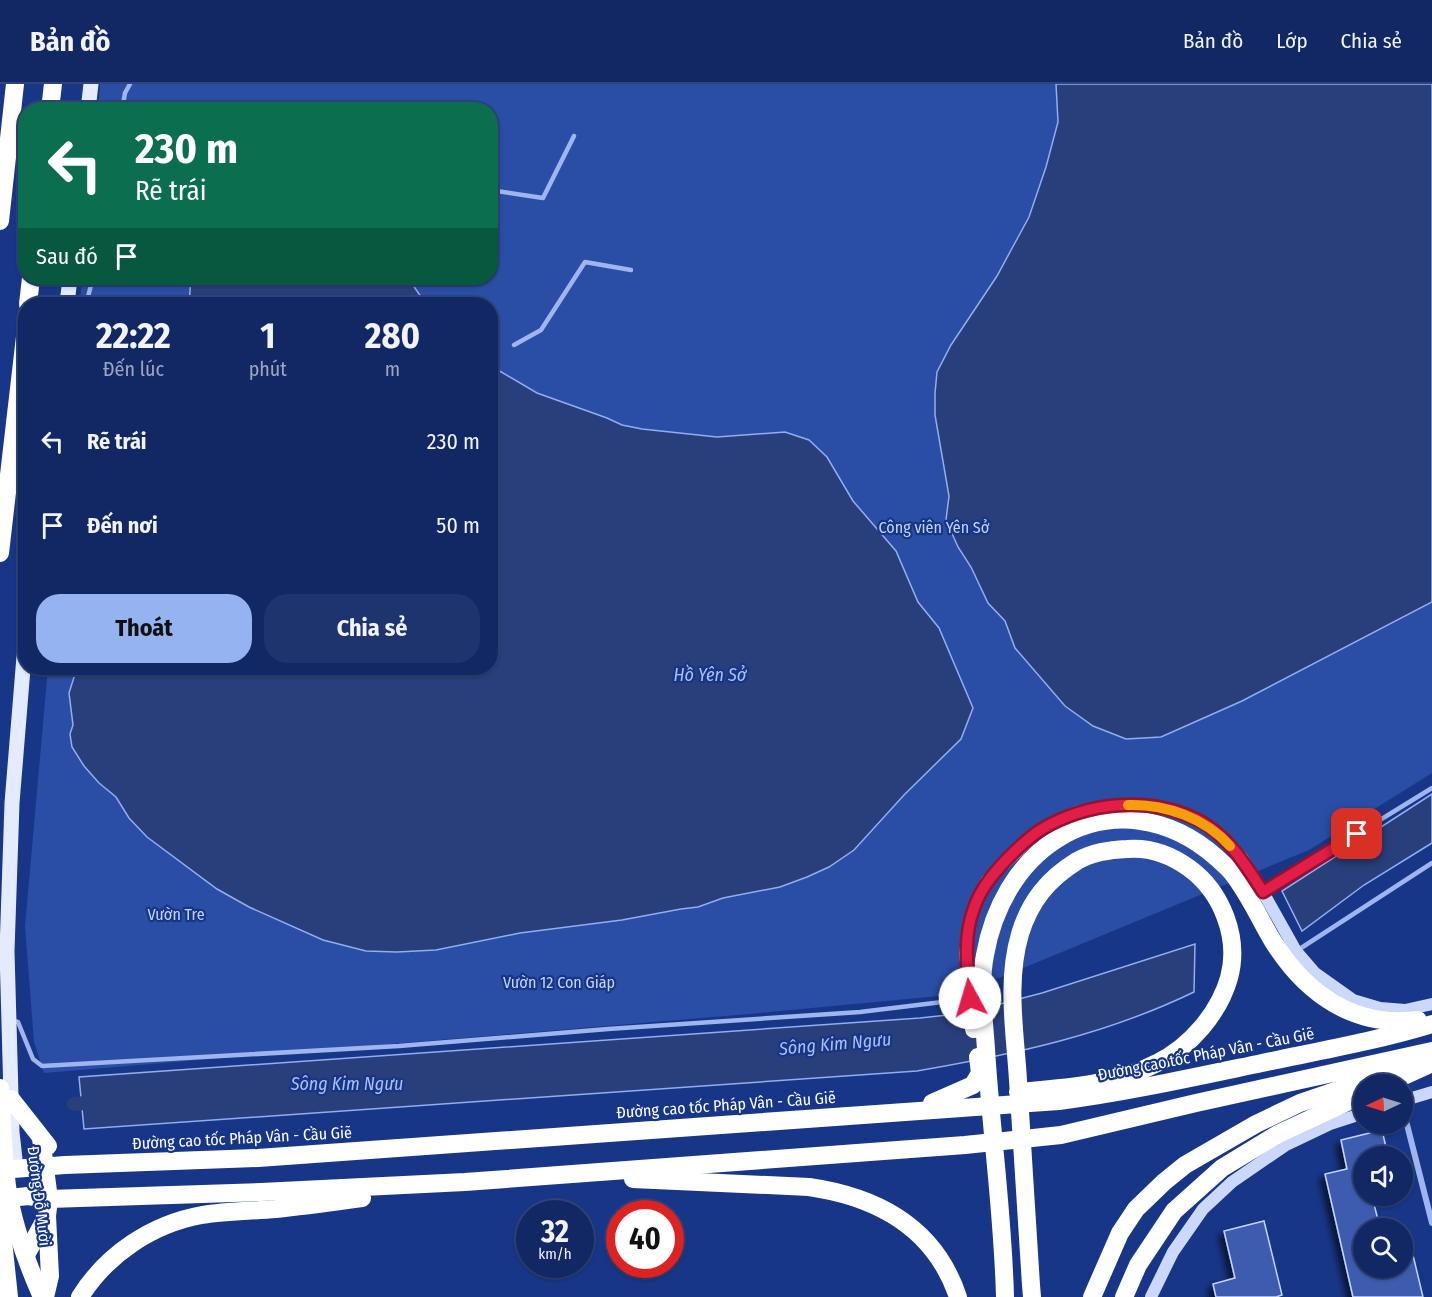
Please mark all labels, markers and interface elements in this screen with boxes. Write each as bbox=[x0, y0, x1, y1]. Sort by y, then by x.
text: Bản đồ bbox=[30, 25, 110, 58]
text: Bản đồ bbox=[1183, 28, 1243, 54]
text: Lớp bbox=[1276, 28, 1308, 54]
text: Chia sẻ bbox=[1341, 28, 1402, 54]
text: 230 m bbox=[135, 124, 238, 174]
icon: left bbox=[36, 126, 114, 204]
text: Rẽ trái bbox=[135, 175, 206, 207]
icon: arrive bbox=[110, 240, 143, 273]
text: Sau đó bbox=[36, 243, 98, 270]
text: 22:22 bbox=[96, 314, 171, 358]
text: 1 bbox=[260, 314, 275, 358]
text: 280 bbox=[365, 314, 420, 358]
text: Đến lúc bbox=[103, 357, 164, 381]
text: phút bbox=[249, 357, 287, 381]
text: m bbox=[385, 357, 400, 381]
icon: left bbox=[36, 425, 69, 458]
text: Rẽ trái bbox=[87, 428, 147, 455]
text: 230 m bbox=[427, 428, 480, 455]
icon: arrive bbox=[36, 509, 69, 542]
text: Đến nơi bbox=[87, 512, 158, 539]
text: 50 m bbox=[436, 512, 480, 539]
park label: Công viên Yên Sở bbox=[879, 518, 990, 537]
button: Thoát bbox=[36, 594, 252, 663]
button: Chia sẻ bbox=[264, 594, 480, 663]
water label: Hồ Yên Sở bbox=[674, 664, 748, 686]
pin bbox=[1331, 808, 1382, 859]
icon: arrive bbox=[1340, 817, 1373, 850]
park label: Vườn Tre bbox=[147, 905, 205, 924]
position arrow bbox=[938, 966, 1002, 1030]
park label: Vườn 12 Con Giáp bbox=[503, 973, 615, 992]
street label: Đường cao tốc Pháp Vân - Cầu Giẽ bbox=[1096, 1023, 1316, 1084]
water label: Sông Kim Ngưu bbox=[777, 1028, 892, 1060]
water label: Sông Kim Ngưu bbox=[290, 1073, 403, 1095]
north arrow bbox=[1353, 1074, 1413, 1134]
map controls bbox=[1353, 1074, 1413, 1278]
street label: Đường cao tốc Pháp Vân - Cầu Giẽ bbox=[616, 1087, 836, 1122]
street label: Đường cao tốc Pháp Vân - Cầu Giẽ bbox=[132, 1122, 352, 1153]
street label: Đường Đỗ Mười bbox=[23, 1145, 55, 1247]
button: sound bbox=[1353, 1146, 1413, 1206]
speed limit sign: 40 bbox=[606, 1200, 684, 1278]
text: 32 bbox=[541, 1214, 569, 1250]
button: search bbox=[1353, 1218, 1413, 1278]
text: km/h bbox=[538, 1245, 572, 1263]

